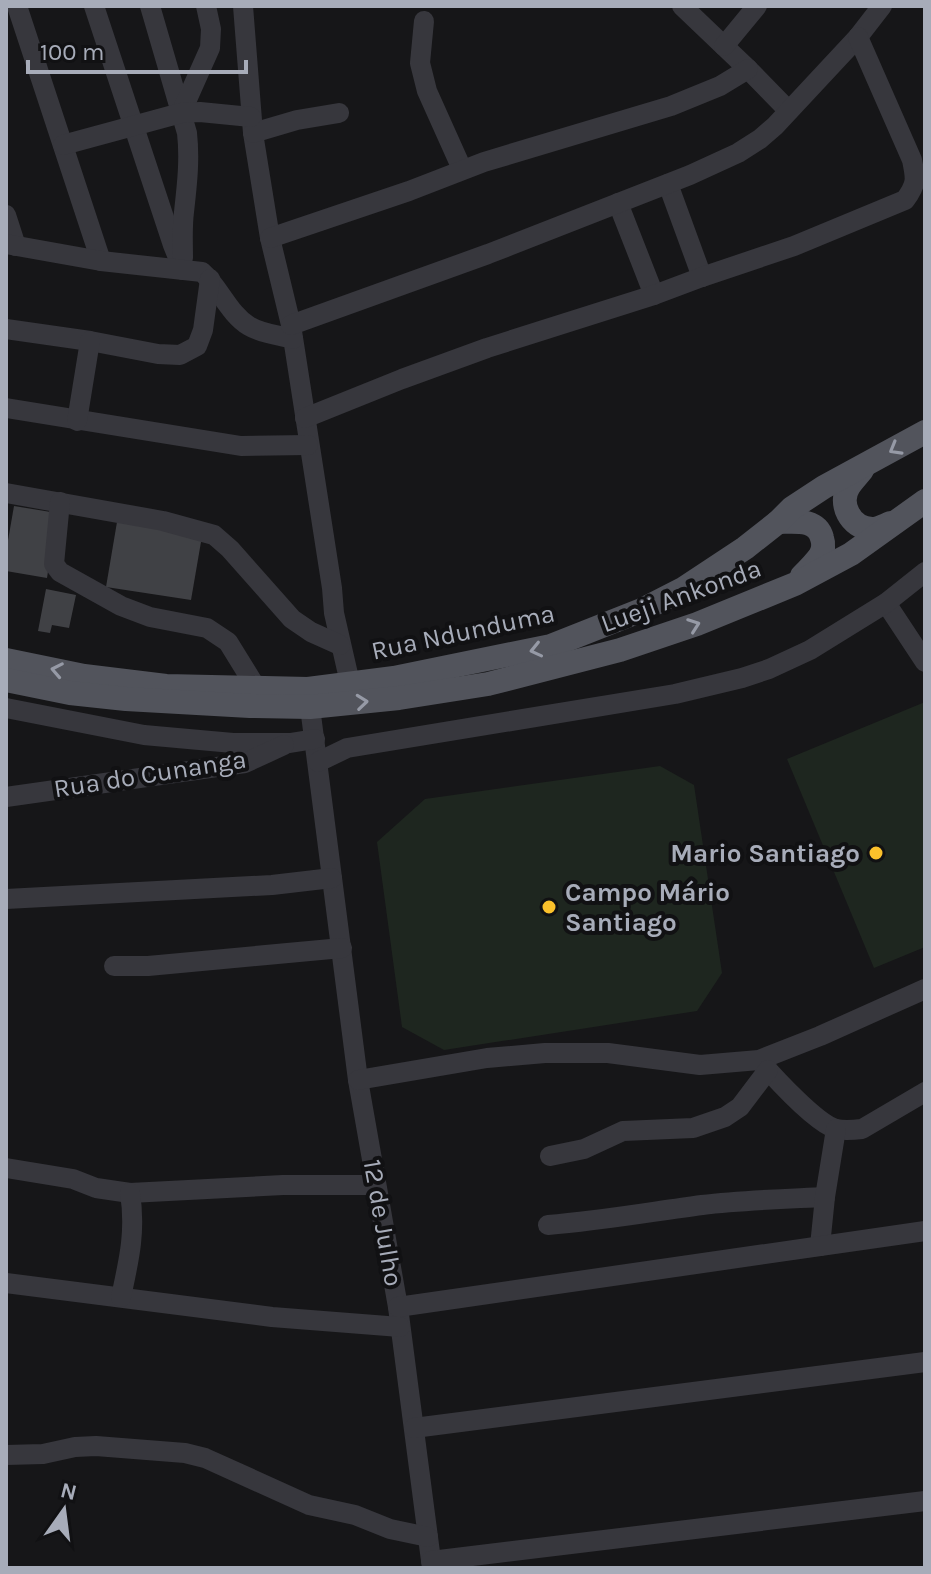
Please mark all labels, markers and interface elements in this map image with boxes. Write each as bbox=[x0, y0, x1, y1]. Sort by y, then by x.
scale bar bbox=[28, 24, 246, 74]
text: 100 m bbox=[40, 38, 105, 66]
one-way arrow bbox=[890, 439, 904, 455]
street label: Lueji Ankonda bbox=[597, 553, 765, 639]
street label: Rua Ndunduma bbox=[369, 597, 557, 667]
one-way arrow bbox=[686, 618, 700, 634]
one-way arrow bbox=[529, 641, 543, 658]
one-way arrow bbox=[50, 663, 63, 680]
one-way arrow bbox=[356, 693, 369, 710]
street label: Rua do Cunanga bbox=[52, 743, 248, 805]
place label: Mario Santiago bbox=[670, 838, 860, 869]
marker: Mario Santiago bbox=[867, 844, 885, 862]
place label: Campo Mário Santiago bbox=[565, 877, 730, 938]
marker: Campo Mário Santiago bbox=[540, 898, 558, 916]
street label: 12 de Julho bbox=[357, 1157, 409, 1289]
north arrow bbox=[24, 1470, 104, 1550]
text: N bbox=[58, 1477, 79, 1506]

